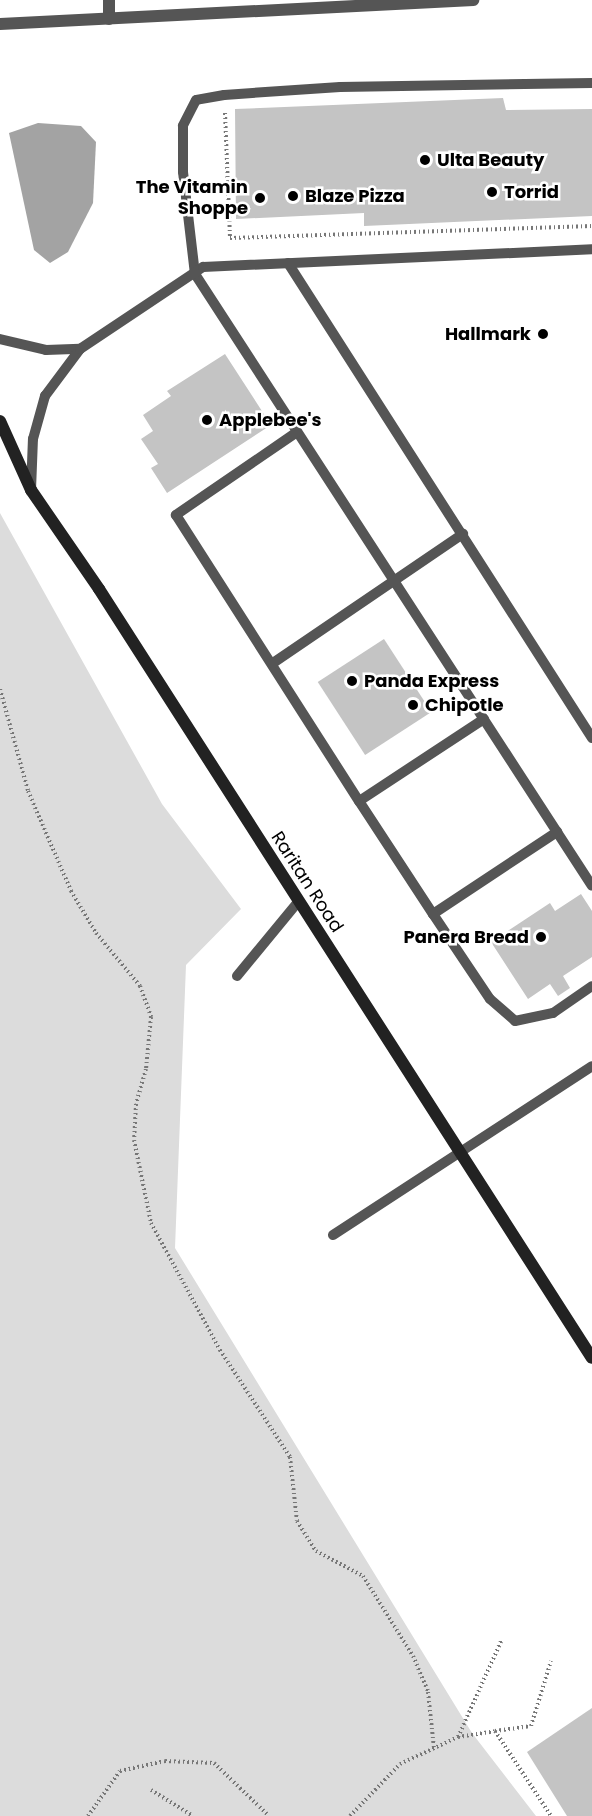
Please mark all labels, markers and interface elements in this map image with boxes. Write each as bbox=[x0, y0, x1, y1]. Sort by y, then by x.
place label: Ulta Beauty bbox=[437, 149, 544, 171]
marker: Ulta Beauty bbox=[418, 153, 432, 167]
place label: The Vitamin Shoppe bbox=[136, 177, 248, 219]
place label: Torrid bbox=[504, 181, 559, 203]
place label: Blaze Pizza bbox=[305, 185, 405, 207]
marker: Torrid bbox=[485, 185, 499, 199]
marker: Blaze Pizza bbox=[286, 189, 300, 203]
marker: The Vitamin Shoppe bbox=[253, 191, 267, 205]
place label: Hallmark bbox=[445, 323, 531, 345]
marker: Hallmark bbox=[536, 327, 550, 341]
place label: Applebee's bbox=[219, 409, 322, 431]
marker: Applebee's bbox=[200, 413, 214, 427]
place label: Panda Express bbox=[364, 670, 499, 692]
marker: Panda Express bbox=[345, 674, 359, 688]
place label: Chipotle bbox=[425, 694, 504, 716]
marker: Chipotle bbox=[406, 698, 420, 712]
street label: Raritan Road bbox=[266, 827, 348, 937]
place label: Panera Bread bbox=[403, 926, 529, 948]
marker: Panera Bread bbox=[534, 930, 548, 944]

